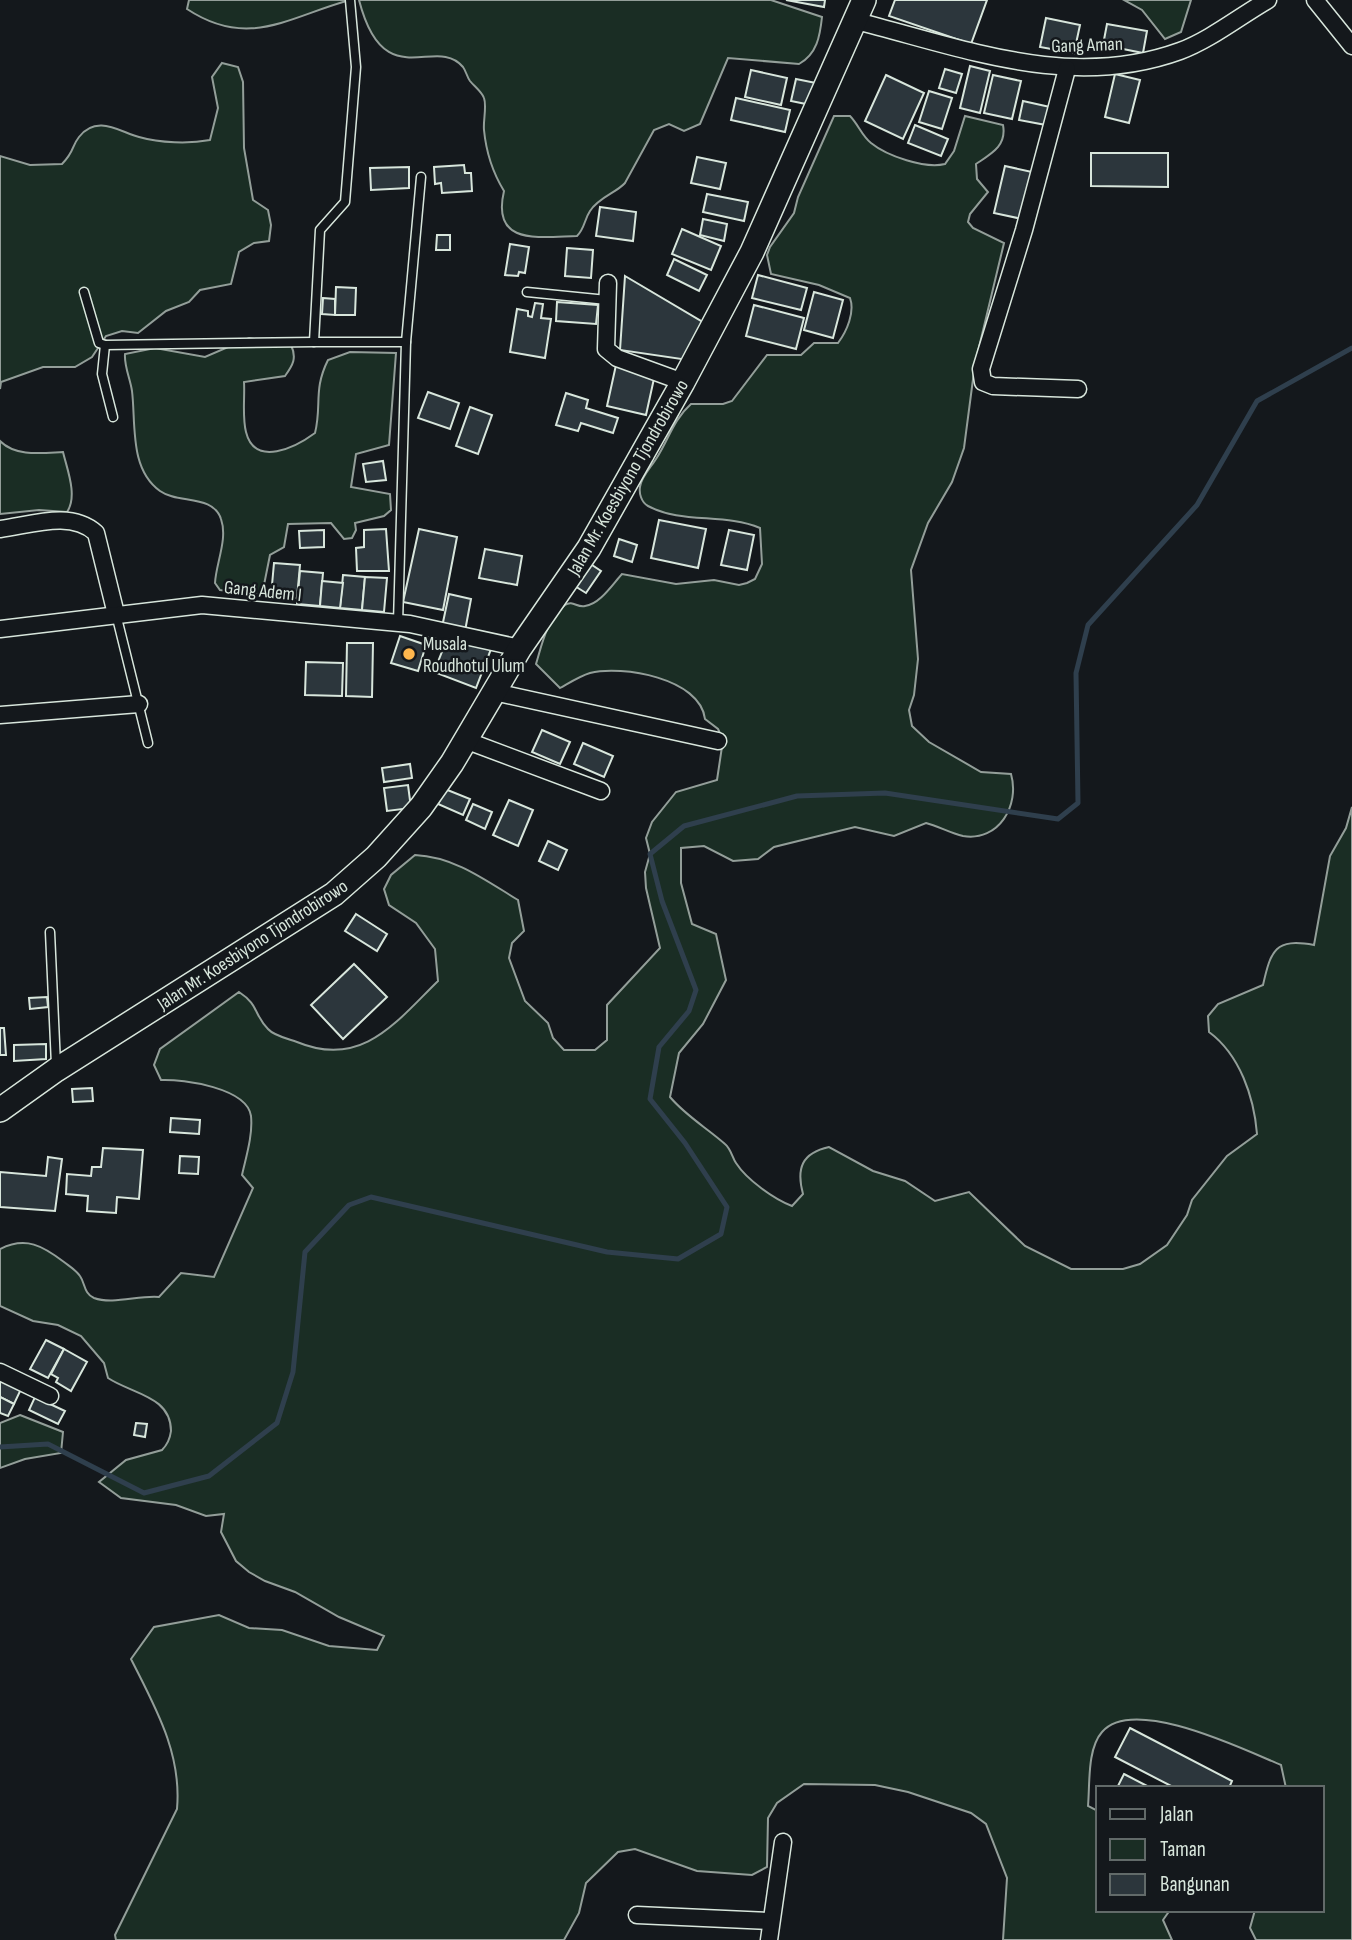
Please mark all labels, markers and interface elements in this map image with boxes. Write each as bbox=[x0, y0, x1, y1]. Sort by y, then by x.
street label: Gang Aman bbox=[1051, 33, 1123, 58]
street label: Jalan Mr. Koesbiyono Tjondrobirowo bbox=[562, 376, 694, 581]
street label: Gang Adem I bbox=[223, 576, 303, 607]
place label: Musala Roudhotul Ulum bbox=[423, 633, 525, 678]
marker: Musala Roudhotul Ulum bbox=[401, 646, 417, 662]
street label: Jalan Mr. Koesbiyono Tjondrobirowo bbox=[152, 875, 352, 1016]
legend bbox=[1096, 1786, 1324, 1912]
text: Jalan bbox=[1159, 1802, 1193, 1827]
text: Taman bbox=[1160, 1837, 1206, 1862]
text: Bangunan bbox=[1160, 1872, 1230, 1897]

